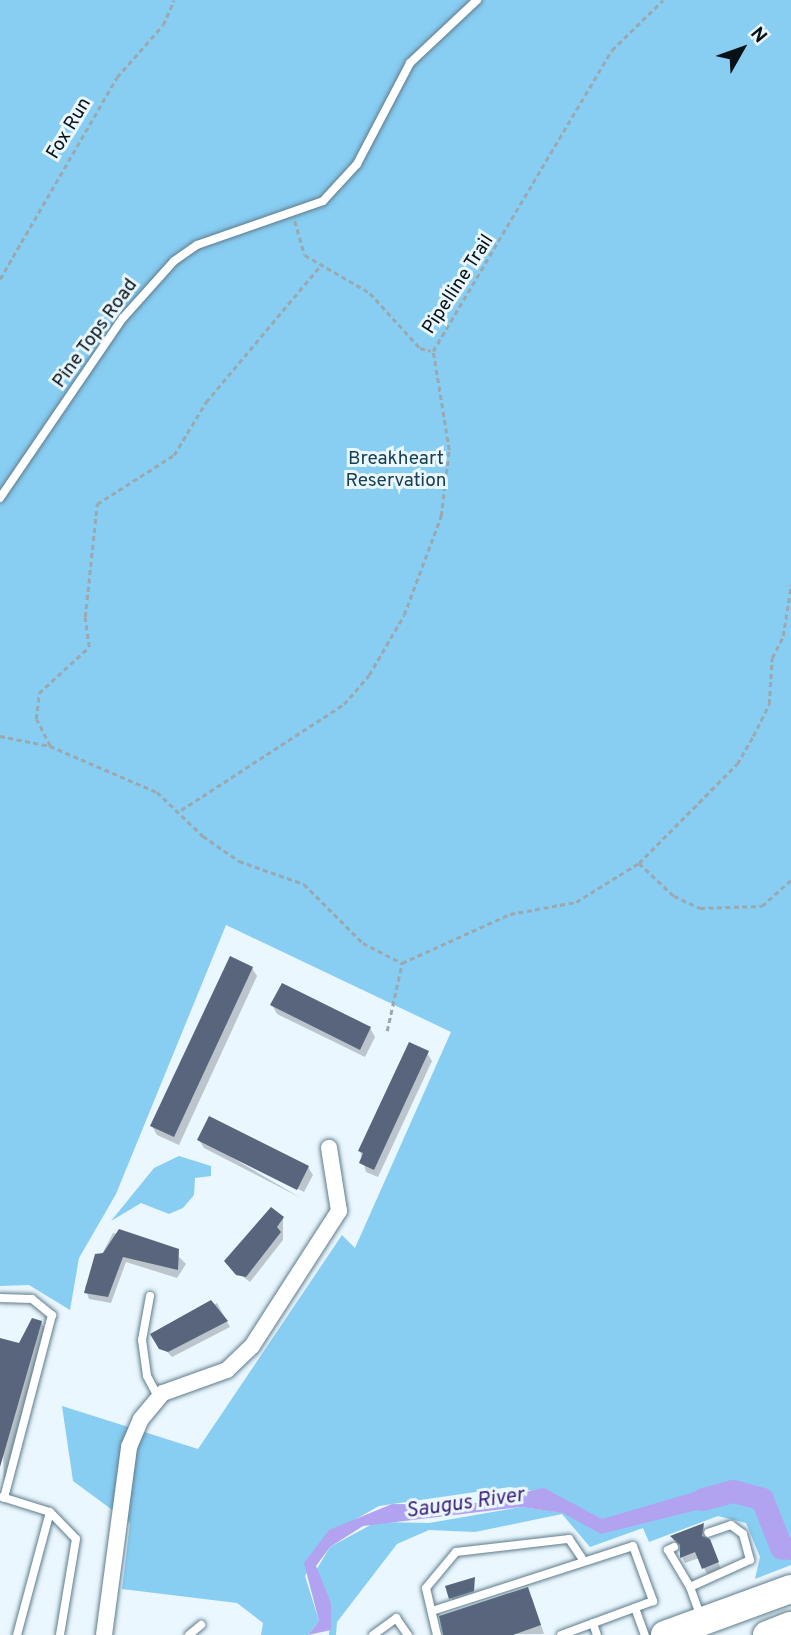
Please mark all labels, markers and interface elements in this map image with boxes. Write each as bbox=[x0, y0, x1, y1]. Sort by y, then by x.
north arrow bbox=[707, 14, 777, 84]
text: N bbox=[745, 23, 772, 48]
street label: Fox Run bbox=[43, 94, 97, 164]
street label: Pipelline Trail bbox=[418, 231, 500, 339]
street label: Pine Tops Road bbox=[48, 275, 144, 393]
park label: Breakheart Reservation bbox=[346, 449, 446, 493]
water label: Saugus River bbox=[404, 1483, 526, 1525]

